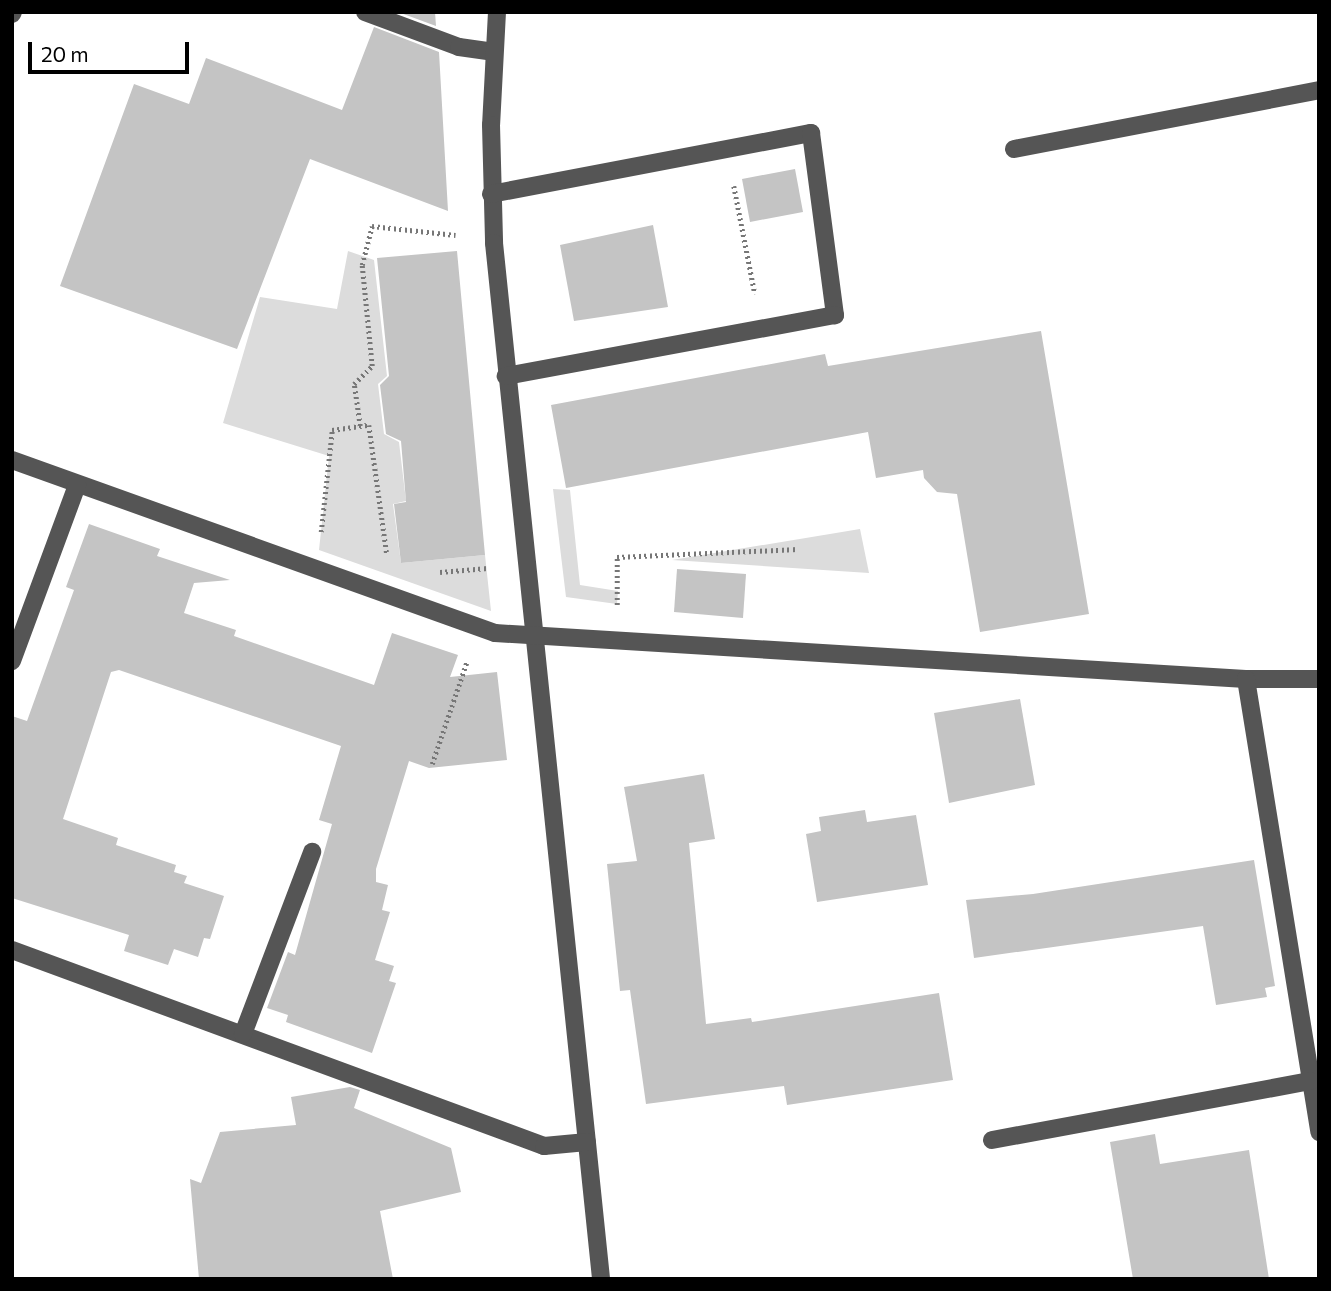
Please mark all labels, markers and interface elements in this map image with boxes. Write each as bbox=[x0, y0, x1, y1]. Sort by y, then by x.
scale bar bbox=[32, 28, 192, 72]
text: 20 m bbox=[41, 41, 89, 66]

